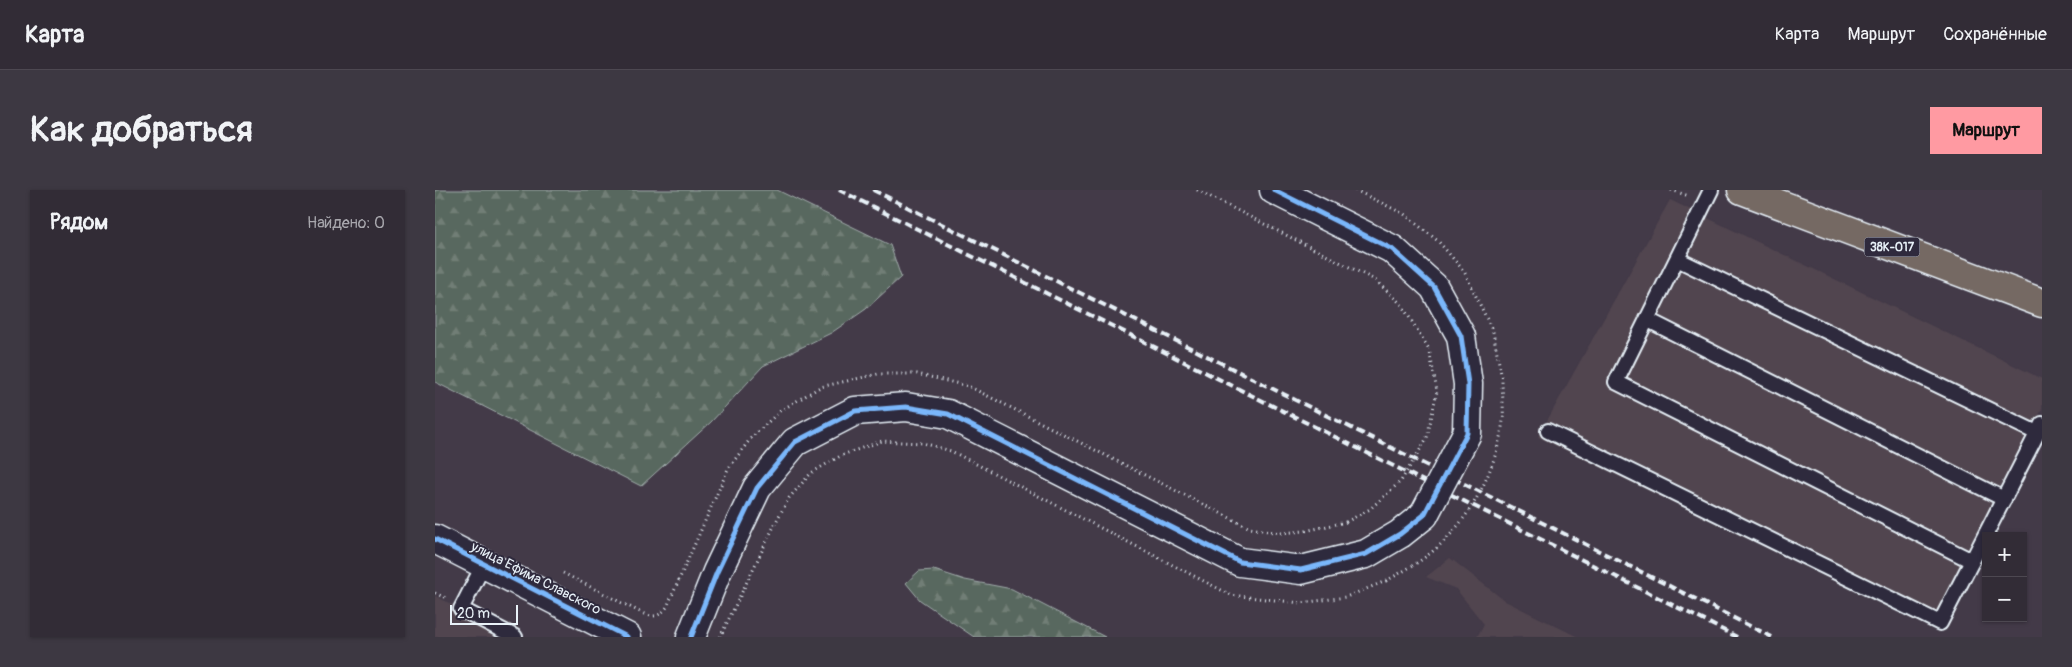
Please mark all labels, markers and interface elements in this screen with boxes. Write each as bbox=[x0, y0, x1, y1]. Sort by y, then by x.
text: Карта bbox=[25, 20, 84, 49]
text: Карта bbox=[1775, 23, 1819, 46]
text: Маршрут bbox=[1847, 23, 1915, 46]
text: Сохранённые bbox=[1943, 23, 2047, 46]
button: Маршрут bbox=[1930, 107, 2042, 154]
text: Как добраться bbox=[30, 108, 253, 152]
text: Рядом bbox=[50, 209, 108, 236]
text: Найдено: 0 bbox=[307, 213, 385, 233]
road number: 38К-017 bbox=[1865, 238, 1919, 256]
map controls bbox=[1982, 532, 2027, 622]
button: + bbox=[1982, 532, 2027, 577]
street label: улица Ефима Славского bbox=[467, 537, 604, 618]
button: − bbox=[1982, 577, 2027, 622]
scale bar bbox=[450, 602, 517, 625]
text: 20 m bbox=[457, 605, 490, 622]

